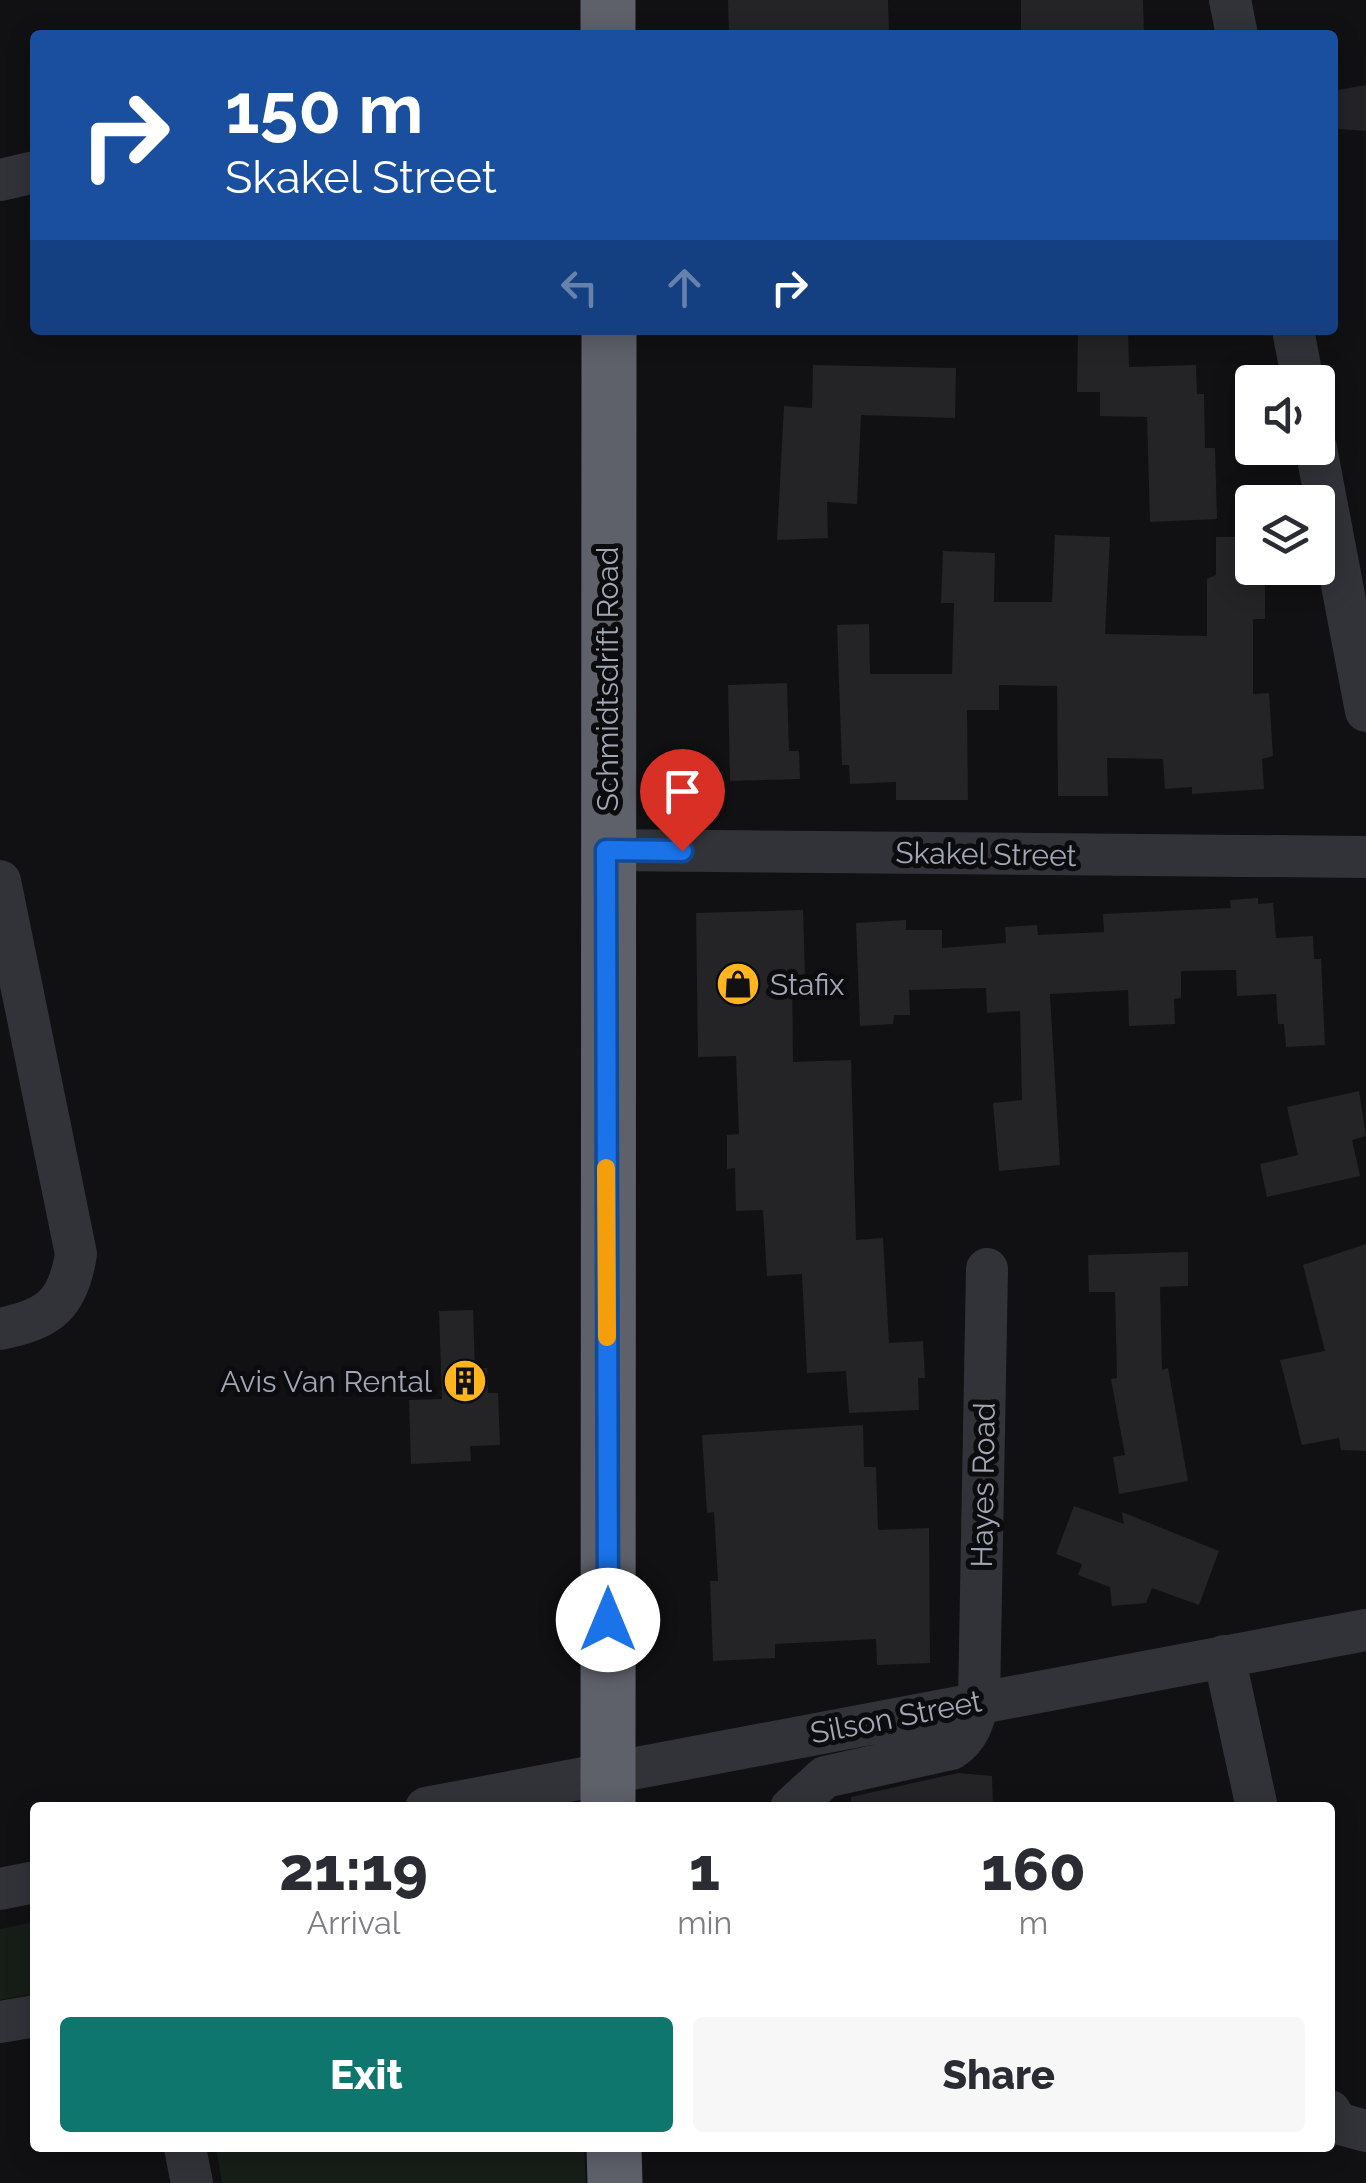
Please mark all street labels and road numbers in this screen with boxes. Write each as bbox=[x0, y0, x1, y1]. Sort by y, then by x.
street label: Schmidtsdrift Road bbox=[590, 547, 625, 811]
street label: Skakel Street bbox=[895, 835, 1077, 873]
street label: Hayes Road bbox=[964, 1402, 1002, 1568]
street label: Silson Street bbox=[807, 1683, 985, 1751]

